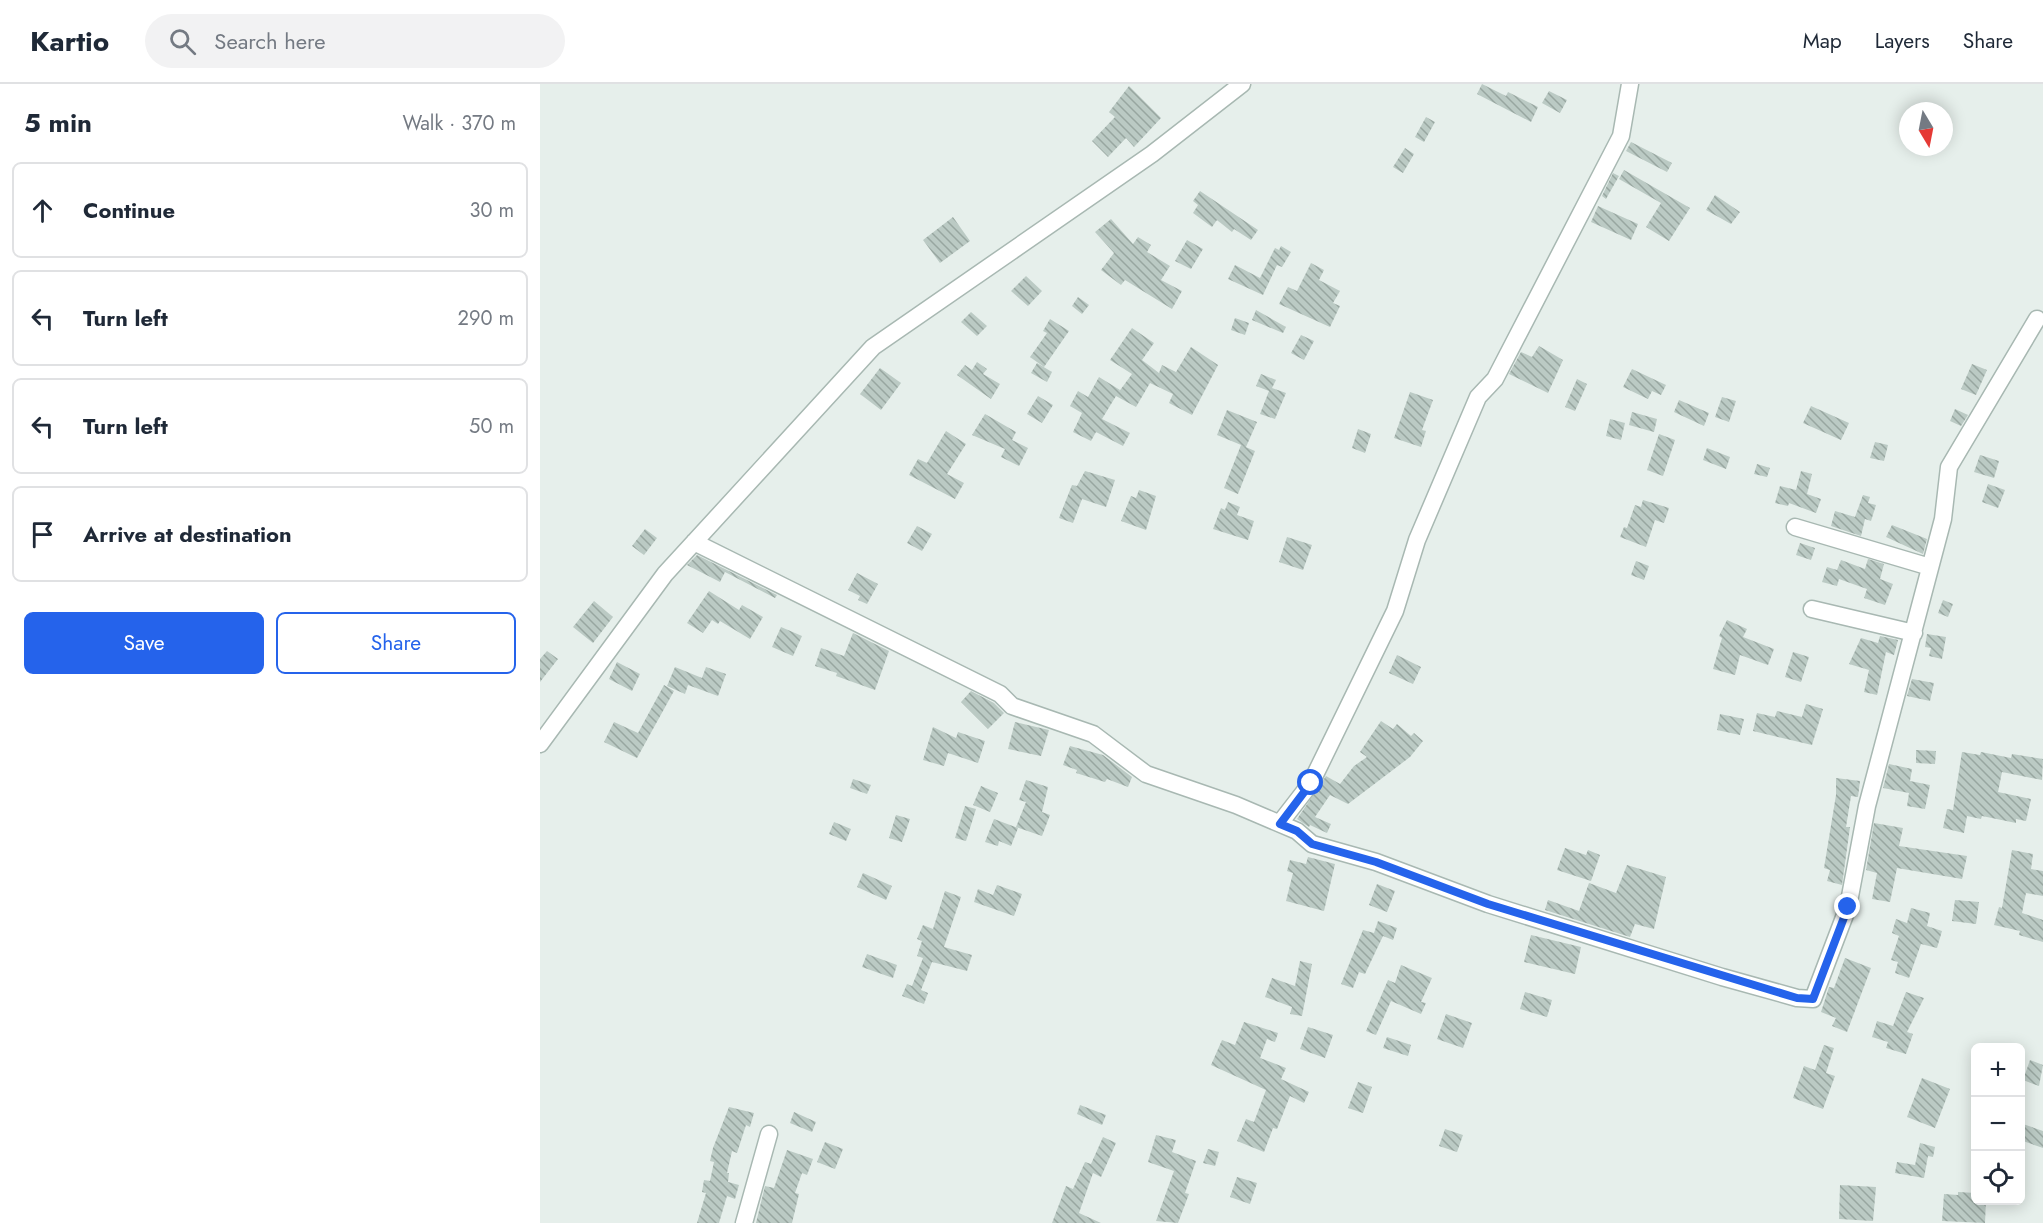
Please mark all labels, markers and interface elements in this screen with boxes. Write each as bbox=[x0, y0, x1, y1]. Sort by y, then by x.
search box bbox=[145, 14, 565, 68]
text: Kartio bbox=[30, 21, 109, 62]
icon: search bbox=[166, 25, 199, 58]
text: Search here bbox=[214, 25, 326, 57]
text: Map bbox=[1803, 26, 1842, 56]
text: Layers bbox=[1875, 26, 1930, 56]
text: Share bbox=[1963, 26, 2013, 56]
north arrow bbox=[1899, 102, 1953, 156]
text: 5 min bbox=[24, 104, 92, 142]
text: Walk · 370 m bbox=[402, 109, 516, 138]
icon: ahead bbox=[26, 194, 59, 227]
text: Continue bbox=[83, 194, 175, 226]
text: 30 m bbox=[469, 196, 514, 225]
icon: left bbox=[26, 302, 59, 335]
text: Turn left bbox=[83, 302, 168, 334]
text: 290 m bbox=[458, 304, 514, 333]
icon: left bbox=[26, 410, 59, 443]
text: Turn left bbox=[83, 410, 168, 442]
text: 50 m bbox=[469, 412, 514, 441]
icon: arrive bbox=[26, 518, 59, 551]
text: Arrive at destination bbox=[83, 518, 292, 550]
button: Save bbox=[24, 612, 264, 674]
button: Share bbox=[276, 612, 516, 674]
route start bbox=[1297, 769, 1323, 795]
route end bbox=[1834, 893, 1860, 919]
map controls bbox=[1971, 1043, 2025, 1205]
button: + bbox=[1971, 1043, 2025, 1097]
button: − bbox=[1971, 1097, 2025, 1151]
button: locate bbox=[1971, 1151, 2025, 1205]

